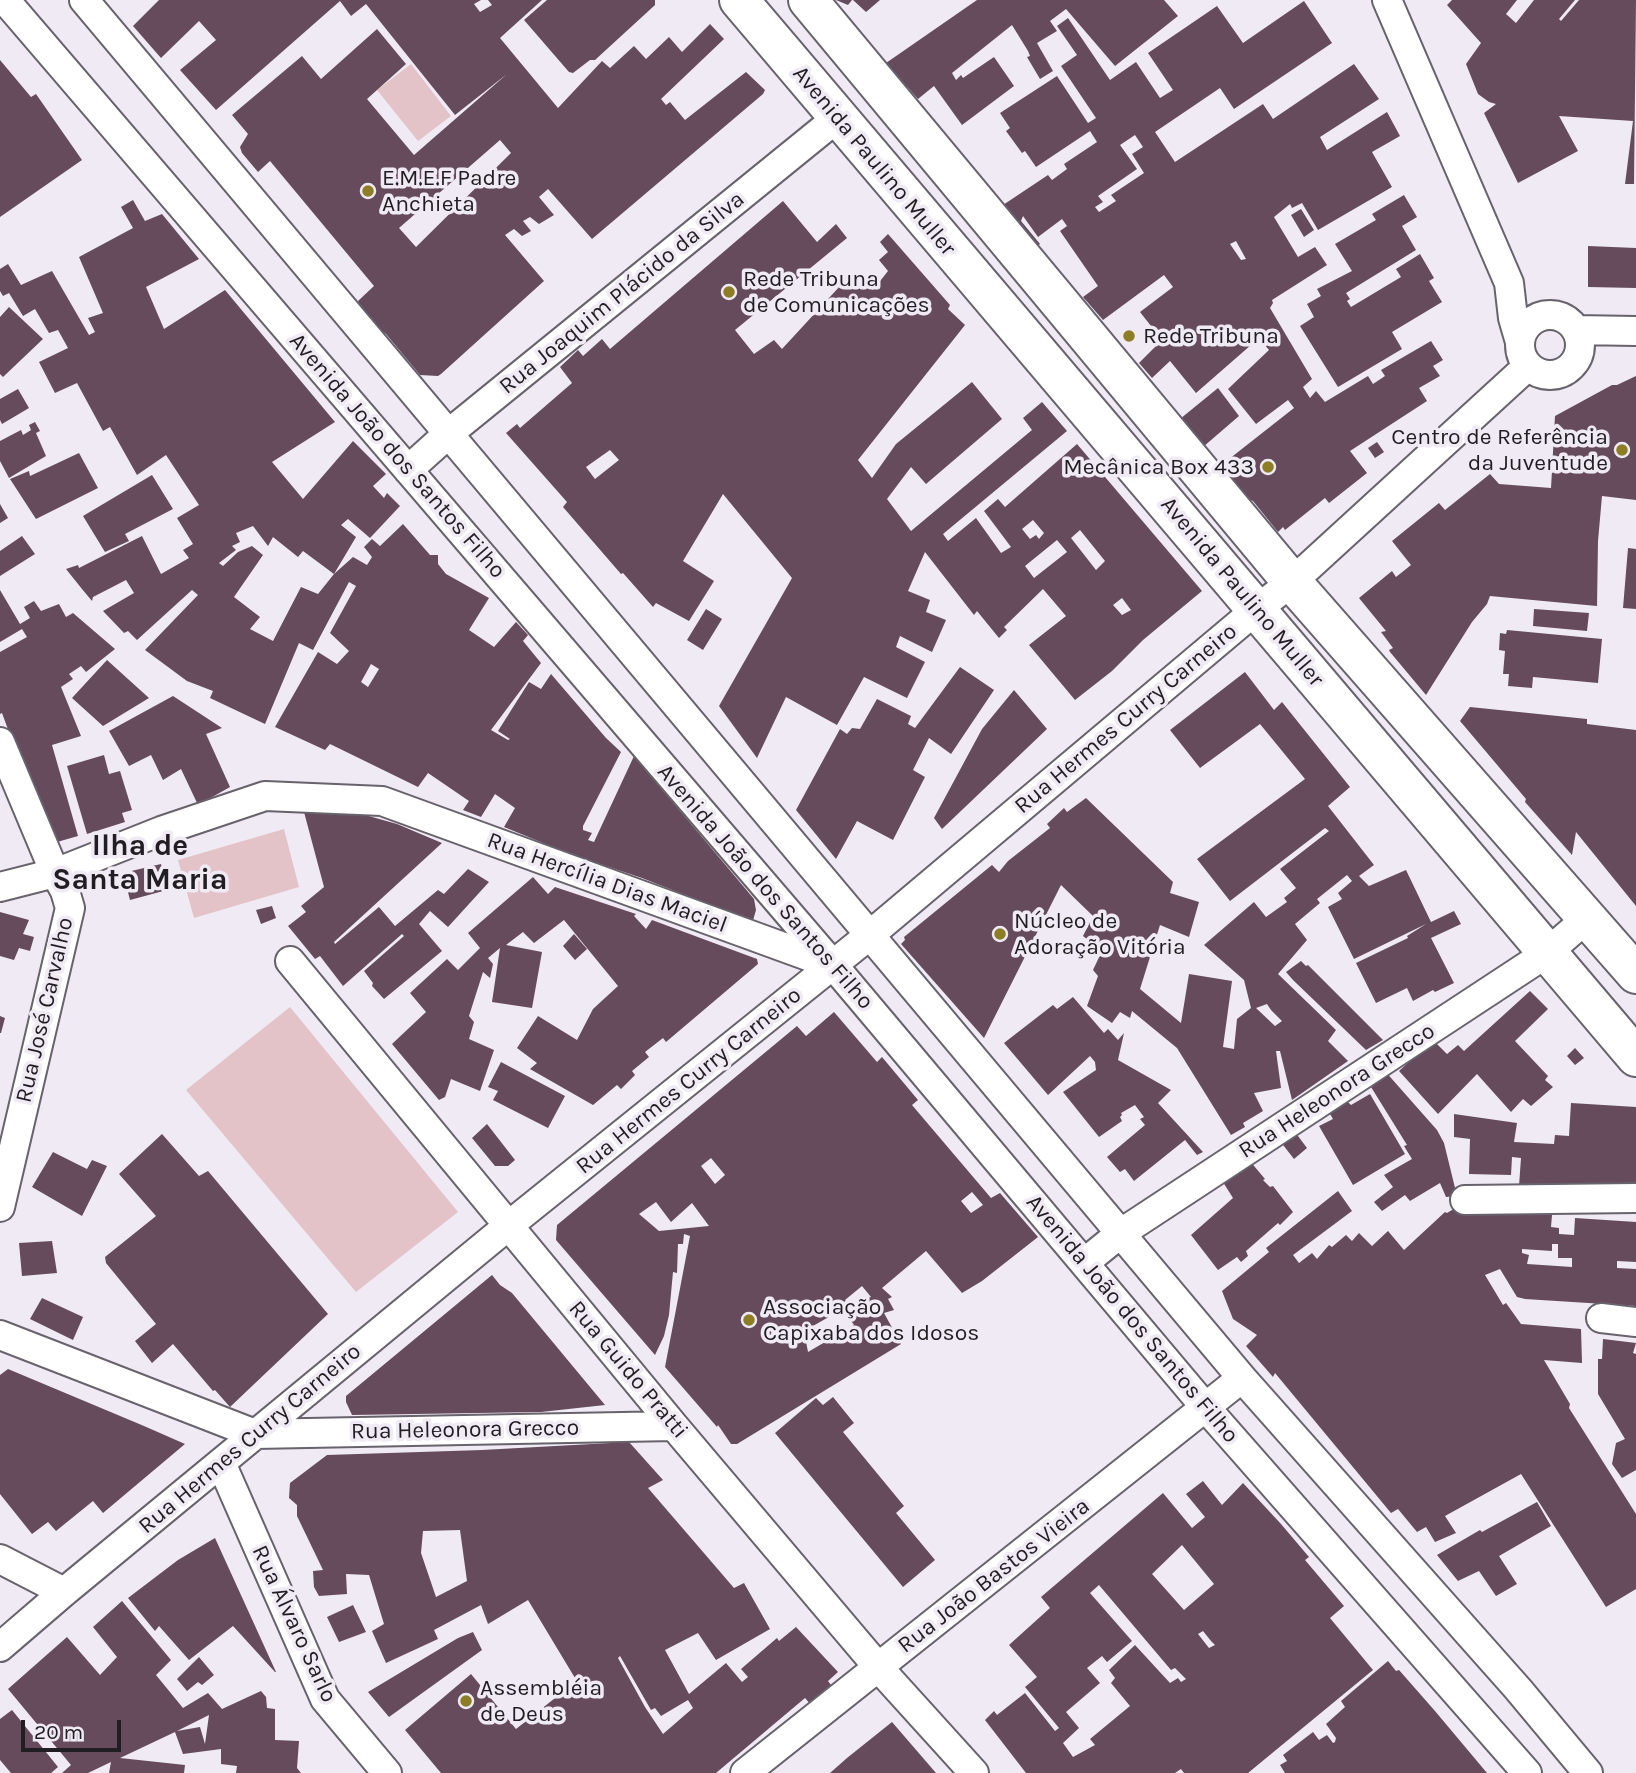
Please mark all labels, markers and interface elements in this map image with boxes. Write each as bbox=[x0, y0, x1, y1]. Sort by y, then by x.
street label: Avenida Paulino Muller bbox=[786, 60, 962, 262]
place label: E.M.E.F Padre Anchieta bbox=[382, 164, 516, 218]
marker: E.M.E.F Padre Anchieta bbox=[360, 183, 376, 199]
street label: Rua Joaquim Plácido da Silva bbox=[494, 186, 750, 400]
place label: Rede Tribuna de Comunicações bbox=[743, 265, 930, 319]
marker: Rede Tribuna de Comunicações bbox=[721, 284, 737, 300]
place label: Rede Tribuna bbox=[1143, 322, 1279, 350]
street label: Avenida João dos Santos Filho bbox=[283, 328, 511, 584]
marker: Rede Tribuna bbox=[1121, 328, 1137, 344]
place label: Centro de Referência da Juventude bbox=[1391, 423, 1608, 477]
marker: Centro de Referência da Juventude bbox=[1614, 442, 1630, 458]
place label: Mecânica Box 433 bbox=[1063, 453, 1254, 481]
marker: Mecânica Box 433 bbox=[1260, 459, 1276, 475]
street label: Avenida Paulino Muller bbox=[1154, 491, 1330, 693]
street label: Rua Hermes Curry Carneiro bbox=[1009, 618, 1243, 820]
street label: Avenida João dos Santos Filho bbox=[651, 759, 879, 1015]
street label: Rua Hercília Dias Maciel bbox=[483, 827, 731, 939]
district label: Ilha de Santa Maria bbox=[52, 828, 228, 898]
place label: Núcleo de Adoração Vitória bbox=[1014, 907, 1186, 961]
street label: Rua José Carvalho bbox=[10, 915, 80, 1105]
marker: Núcleo de Adoração Vitória bbox=[992, 926, 1008, 942]
street label: Rua Hermes Curry Carneiro bbox=[571, 982, 807, 1180]
street label: Rua Heleonora Grecco bbox=[1234, 1017, 1440, 1165]
street label: Avenida João dos Santos Filho bbox=[1020, 1189, 1244, 1449]
place label: Associação Capixaba dos Idosos bbox=[763, 1293, 979, 1347]
street label: Rua Guido Pratti bbox=[562, 1296, 694, 1444]
marker: Associação Capixaba dos Idosos bbox=[741, 1312, 757, 1328]
street label: Rua Hermes Curry Carneiro bbox=[133, 1338, 367, 1540]
street label: Rua Heleonora Grecco bbox=[351, 1414, 579, 1446]
street label: Rua João Bastos Vieira bbox=[893, 1493, 1095, 1659]
street label: Rua Álvaro Sarlo bbox=[246, 1541, 342, 1707]
place label: Assembléia de Deus bbox=[480, 1674, 602, 1728]
marker: Assembléia de Deus bbox=[458, 1693, 474, 1709]
scale bar bbox=[24, 1706, 124, 1750]
text: 20 m bbox=[34, 1720, 83, 1744]

